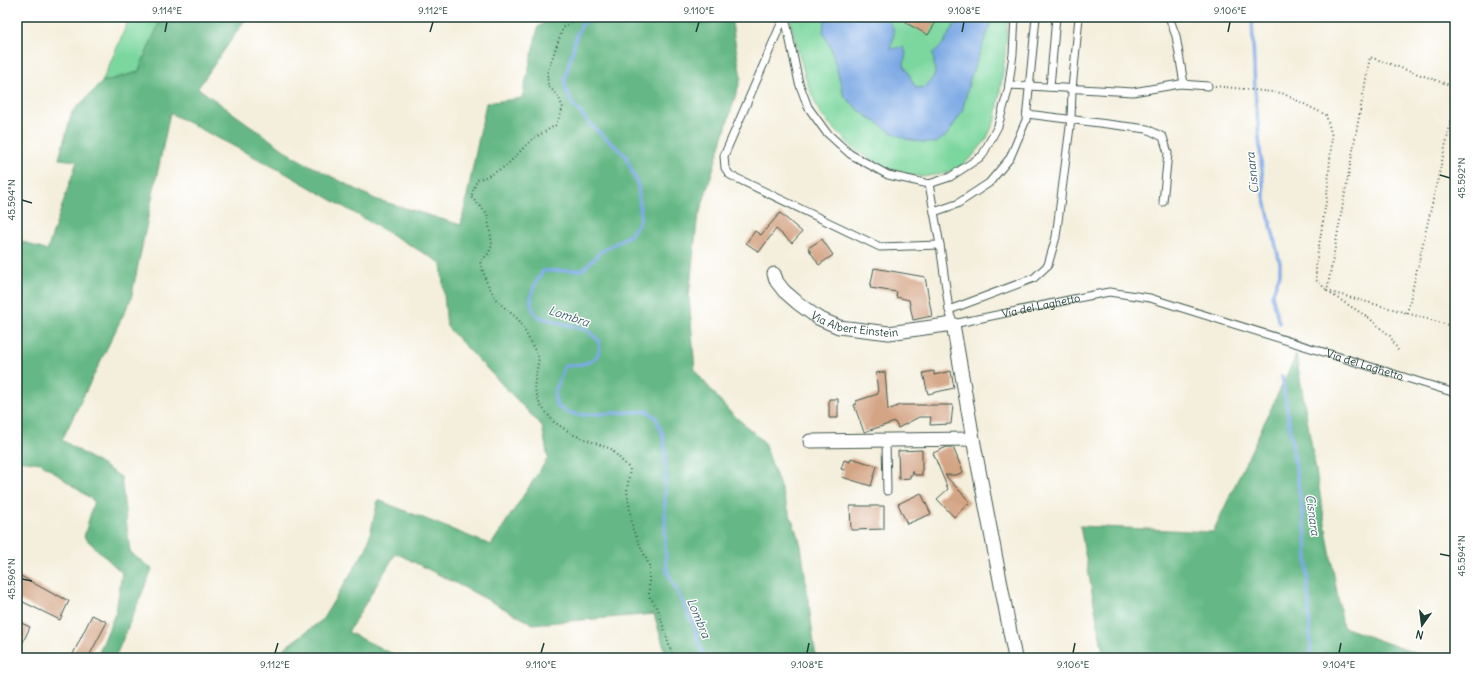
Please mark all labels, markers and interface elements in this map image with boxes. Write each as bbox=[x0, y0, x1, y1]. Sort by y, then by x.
text: 9.114°E bbox=[152, 4, 182, 17]
text: 9.112°E bbox=[418, 4, 448, 17]
text: 9.110°E bbox=[684, 4, 715, 17]
text: 9.108°E bbox=[948, 4, 980, 17]
text: 9.106°E bbox=[1214, 4, 1246, 17]
water label: Cisnara bbox=[1242, 150, 1262, 194]
text: 45.592°N bbox=[1455, 158, 1468, 198]
text: 45.594°N bbox=[5, 179, 18, 221]
street label: Via del Laghetto bbox=[1000, 291, 1082, 321]
water label: Lombra bbox=[547, 302, 592, 330]
street label: Via Albert Einstein bbox=[808, 308, 899, 340]
street label: Via del Laghetto bbox=[1325, 346, 1405, 384]
water label: Cisnara bbox=[1303, 493, 1323, 538]
text: 45.594°N bbox=[1455, 535, 1468, 577]
text: 45.596°N bbox=[5, 558, 18, 600]
water label: Lombra bbox=[684, 596, 715, 641]
north arrow bbox=[1402, 605, 1442, 645]
text: N bbox=[1414, 627, 1425, 642]
text: 9.112°E bbox=[260, 658, 290, 671]
text: 9.110°E bbox=[526, 658, 557, 671]
text: 9.108°E bbox=[791, 658, 823, 671]
text: 9.106°E bbox=[1057, 658, 1089, 671]
text: 9.104°E bbox=[1323, 658, 1355, 671]

